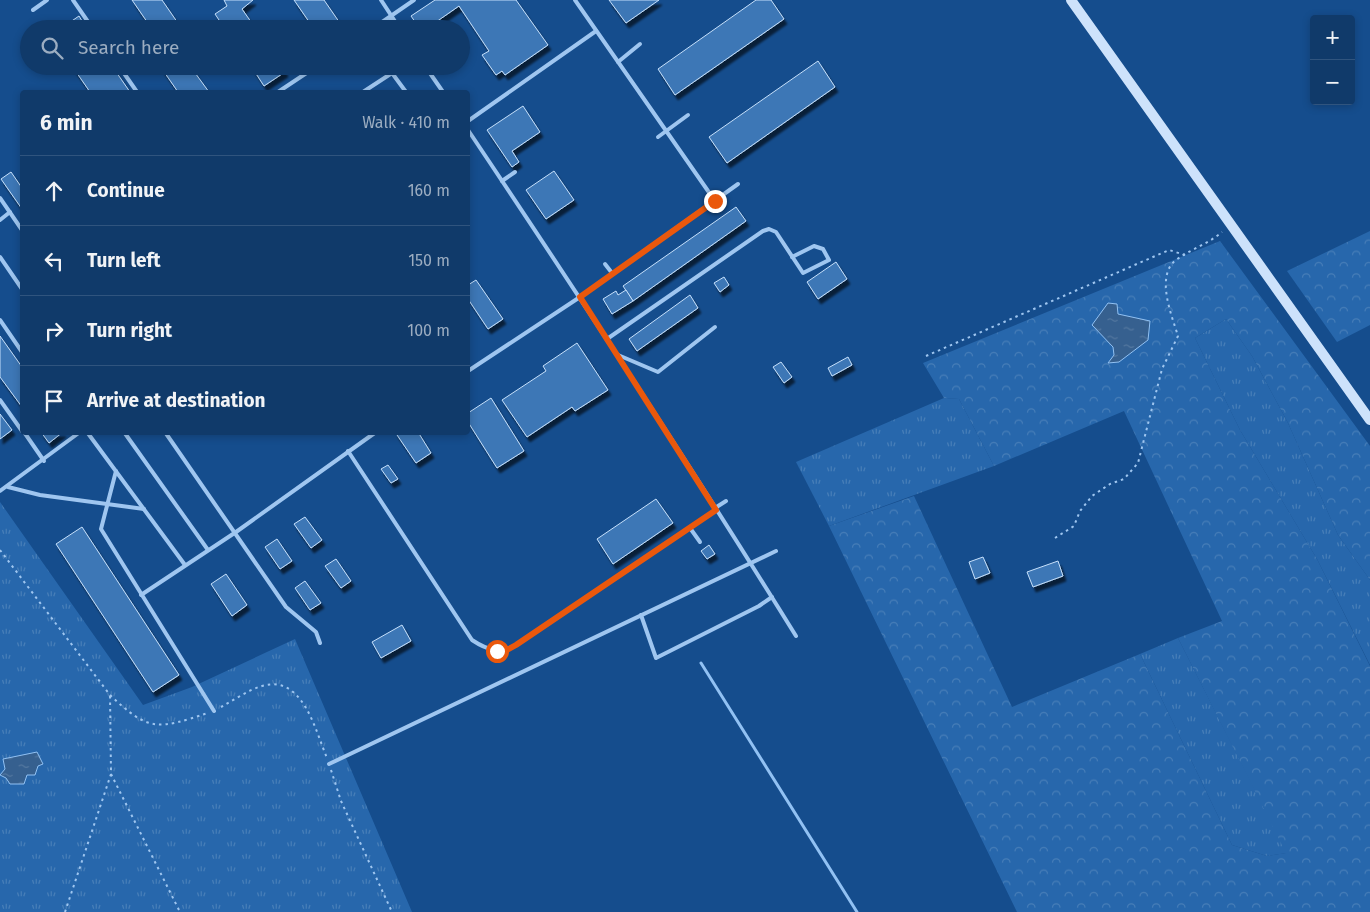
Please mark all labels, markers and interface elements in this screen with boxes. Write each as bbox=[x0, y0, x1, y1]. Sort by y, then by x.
map controls bbox=[1310, 15, 1355, 105]
button: + bbox=[1310, 15, 1355, 60]
search box bbox=[20, 20, 470, 75]
icon: search bbox=[38, 34, 66, 62]
text: Search here bbox=[78, 36, 179, 59]
button: − bbox=[1310, 60, 1355, 105]
text: 6 min bbox=[40, 110, 93, 136]
text: Walk · 410 m bbox=[362, 113, 450, 132]
icon: ahead bbox=[40, 177, 68, 205]
text: Continue bbox=[87, 179, 165, 202]
text: 160 m bbox=[408, 181, 450, 200]
route end bbox=[704, 190, 727, 213]
icon: left bbox=[40, 247, 68, 275]
text: Turn left bbox=[87, 249, 161, 272]
text: 150 m bbox=[408, 251, 450, 270]
icon: right bbox=[40, 317, 68, 345]
text: Turn right bbox=[87, 319, 172, 342]
text: 100 m bbox=[407, 321, 450, 340]
icon: arrive bbox=[40, 387, 68, 415]
text: Arrive at destination bbox=[87, 389, 266, 412]
route start bbox=[486, 640, 509, 663]

